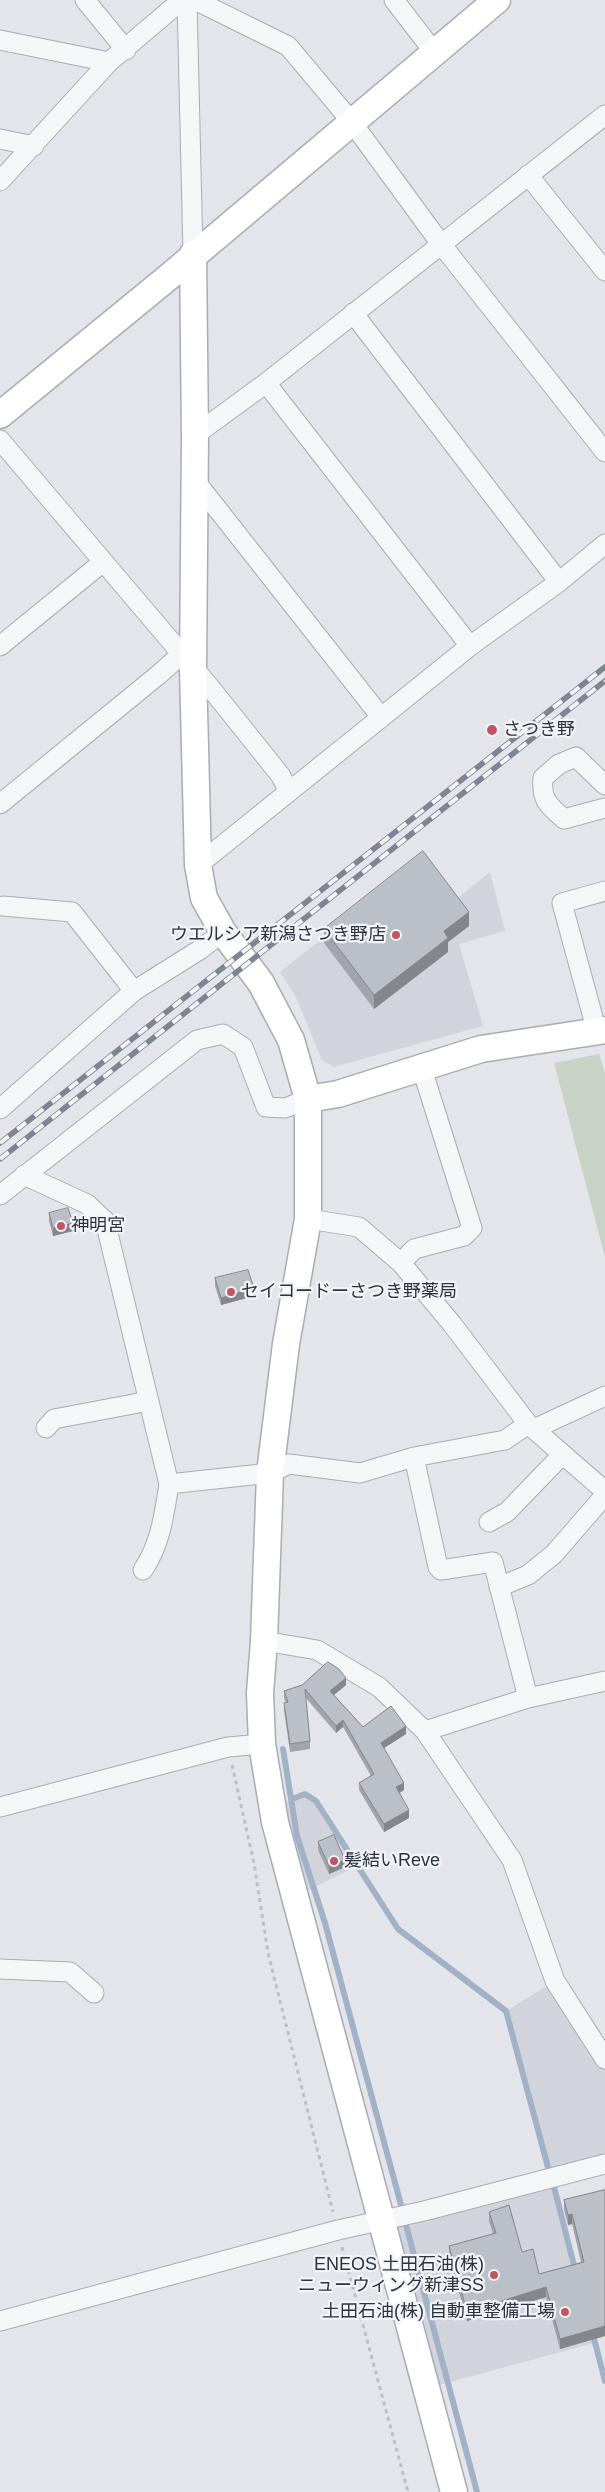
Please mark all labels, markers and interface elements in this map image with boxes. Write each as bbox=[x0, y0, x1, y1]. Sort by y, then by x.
place label: さつき野 bbox=[503, 719, 575, 741]
marker: さつき野 bbox=[485, 723, 499, 737]
place label: ウエルシア新潟さつき野店 bbox=[170, 924, 386, 946]
marker: ウエルシア新潟さつき野店 bbox=[390, 929, 402, 941]
place label: 神明宮 bbox=[71, 1215, 125, 1237]
marker: 神明宮 bbox=[55, 1220, 67, 1232]
place label: セイコードーさつき野薬局 bbox=[241, 1281, 457, 1303]
marker: セイコードーさつき野薬局 bbox=[225, 1286, 237, 1298]
place label: 髪結いReve bbox=[344, 1850, 440, 1872]
marker: 髪結いReve bbox=[328, 1855, 340, 1867]
place label: ENEOS 土田石油(株) ニューウィング新津SS bbox=[298, 2254, 484, 2296]
marker: ENEOS 土田石油(株) ニューウィング新津SS bbox=[488, 2269, 500, 2281]
place label: 土田石油(株) 自動車整備工場 bbox=[322, 2301, 555, 2323]
marker: 土田石油(株) 自動車整備工場 bbox=[559, 2306, 571, 2318]

